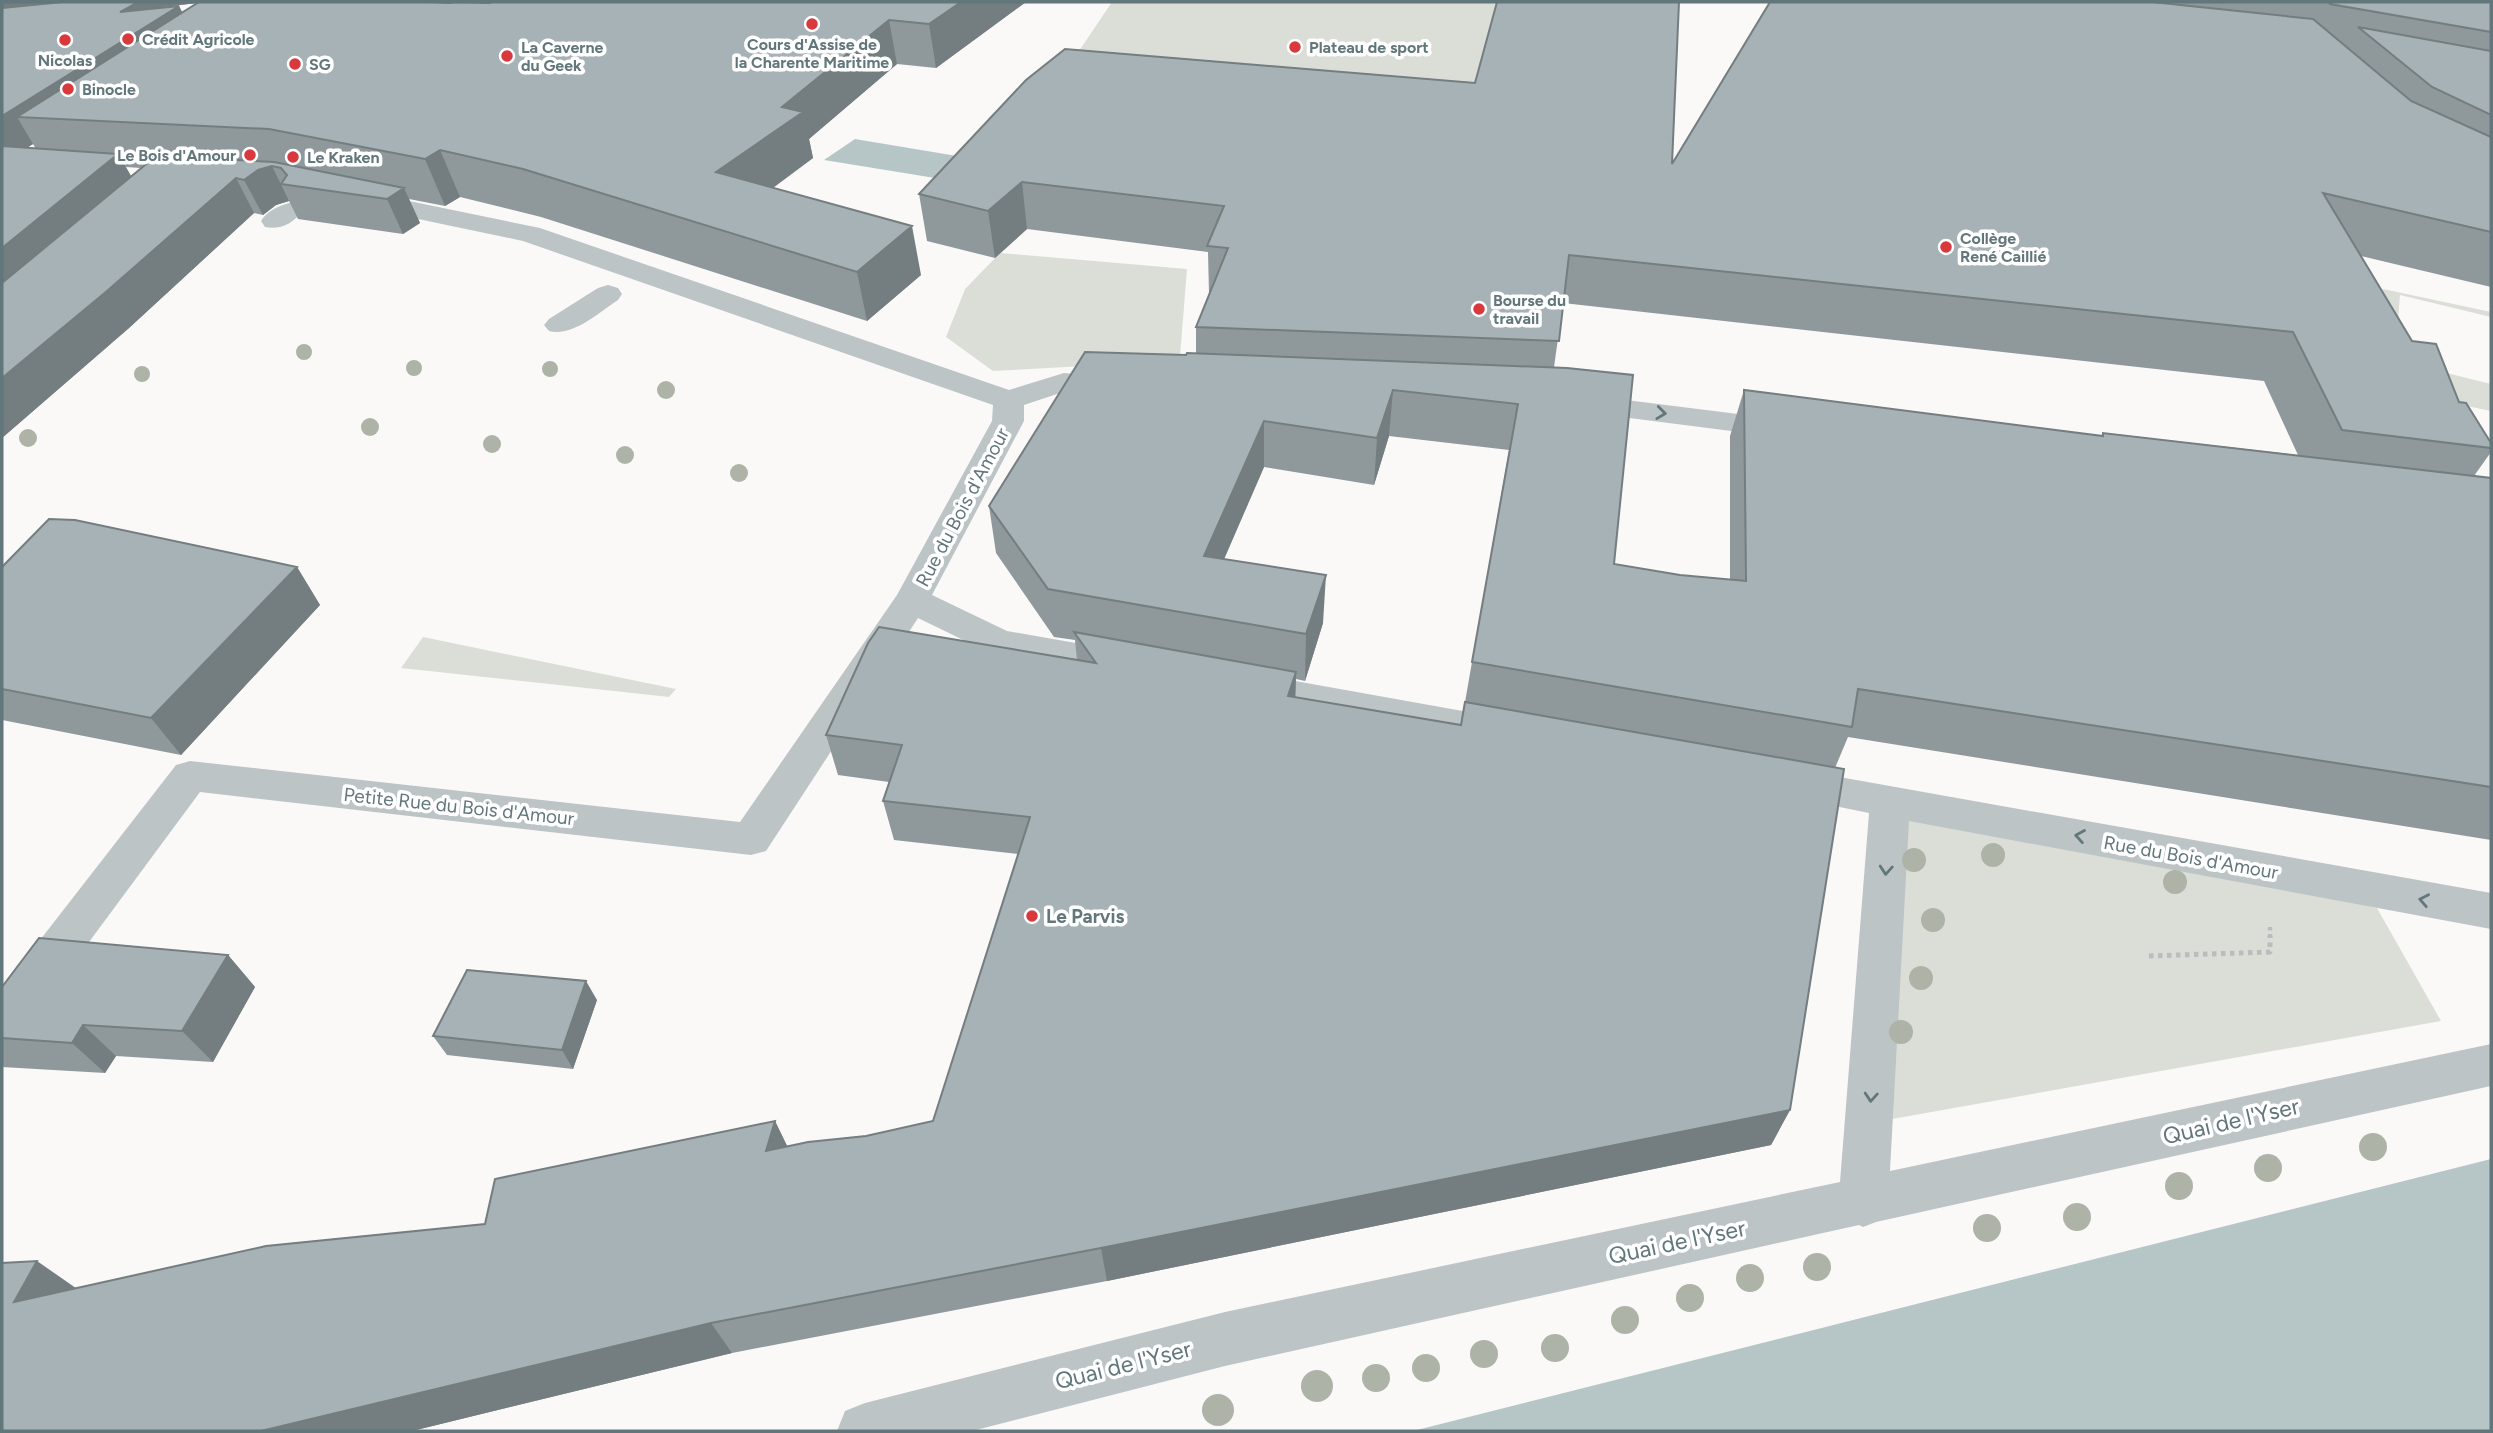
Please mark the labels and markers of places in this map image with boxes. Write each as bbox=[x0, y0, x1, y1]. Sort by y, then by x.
marker: Cours d'Assise de la Charente Maritime bbox=[804, 16, 820, 32]
place label: Crédit Agricole bbox=[142, 30, 255, 49]
marker: Crédit Agricole bbox=[120, 31, 136, 47]
marker: Nicolas bbox=[57, 32, 73, 48]
place label: Cours d'Assise de la Charente Maritime bbox=[735, 35, 889, 72]
place label: La Caverne du Geek bbox=[521, 38, 603, 75]
place label: Plateau de sport bbox=[1309, 38, 1429, 57]
marker: Plateau de sport bbox=[1287, 39, 1303, 55]
marker: La Caverne du Geek bbox=[499, 48, 515, 64]
place label: Nicolas bbox=[38, 51, 93, 70]
place label: SG bbox=[309, 55, 331, 74]
marker: SG bbox=[287, 56, 303, 72]
place label: Binocle bbox=[82, 80, 136, 99]
marker: Binocle bbox=[60, 81, 76, 97]
place label: Le Bois d'Amour bbox=[117, 146, 236, 165]
marker: Le Bois d'Amour bbox=[242, 147, 258, 163]
place label: Le Kraken bbox=[307, 148, 380, 167]
marker: Le Kraken bbox=[285, 149, 301, 165]
place label: Collège René Caillié bbox=[1960, 229, 2046, 266]
marker: Collège René Caillié bbox=[1938, 239, 1954, 255]
place label: Bourse du travail bbox=[1493, 291, 1566, 328]
marker: Bourse du travail bbox=[1471, 301, 1487, 317]
place label: Le Parvis bbox=[1046, 905, 1124, 928]
marker: Le Parvis bbox=[1024, 908, 1040, 924]

